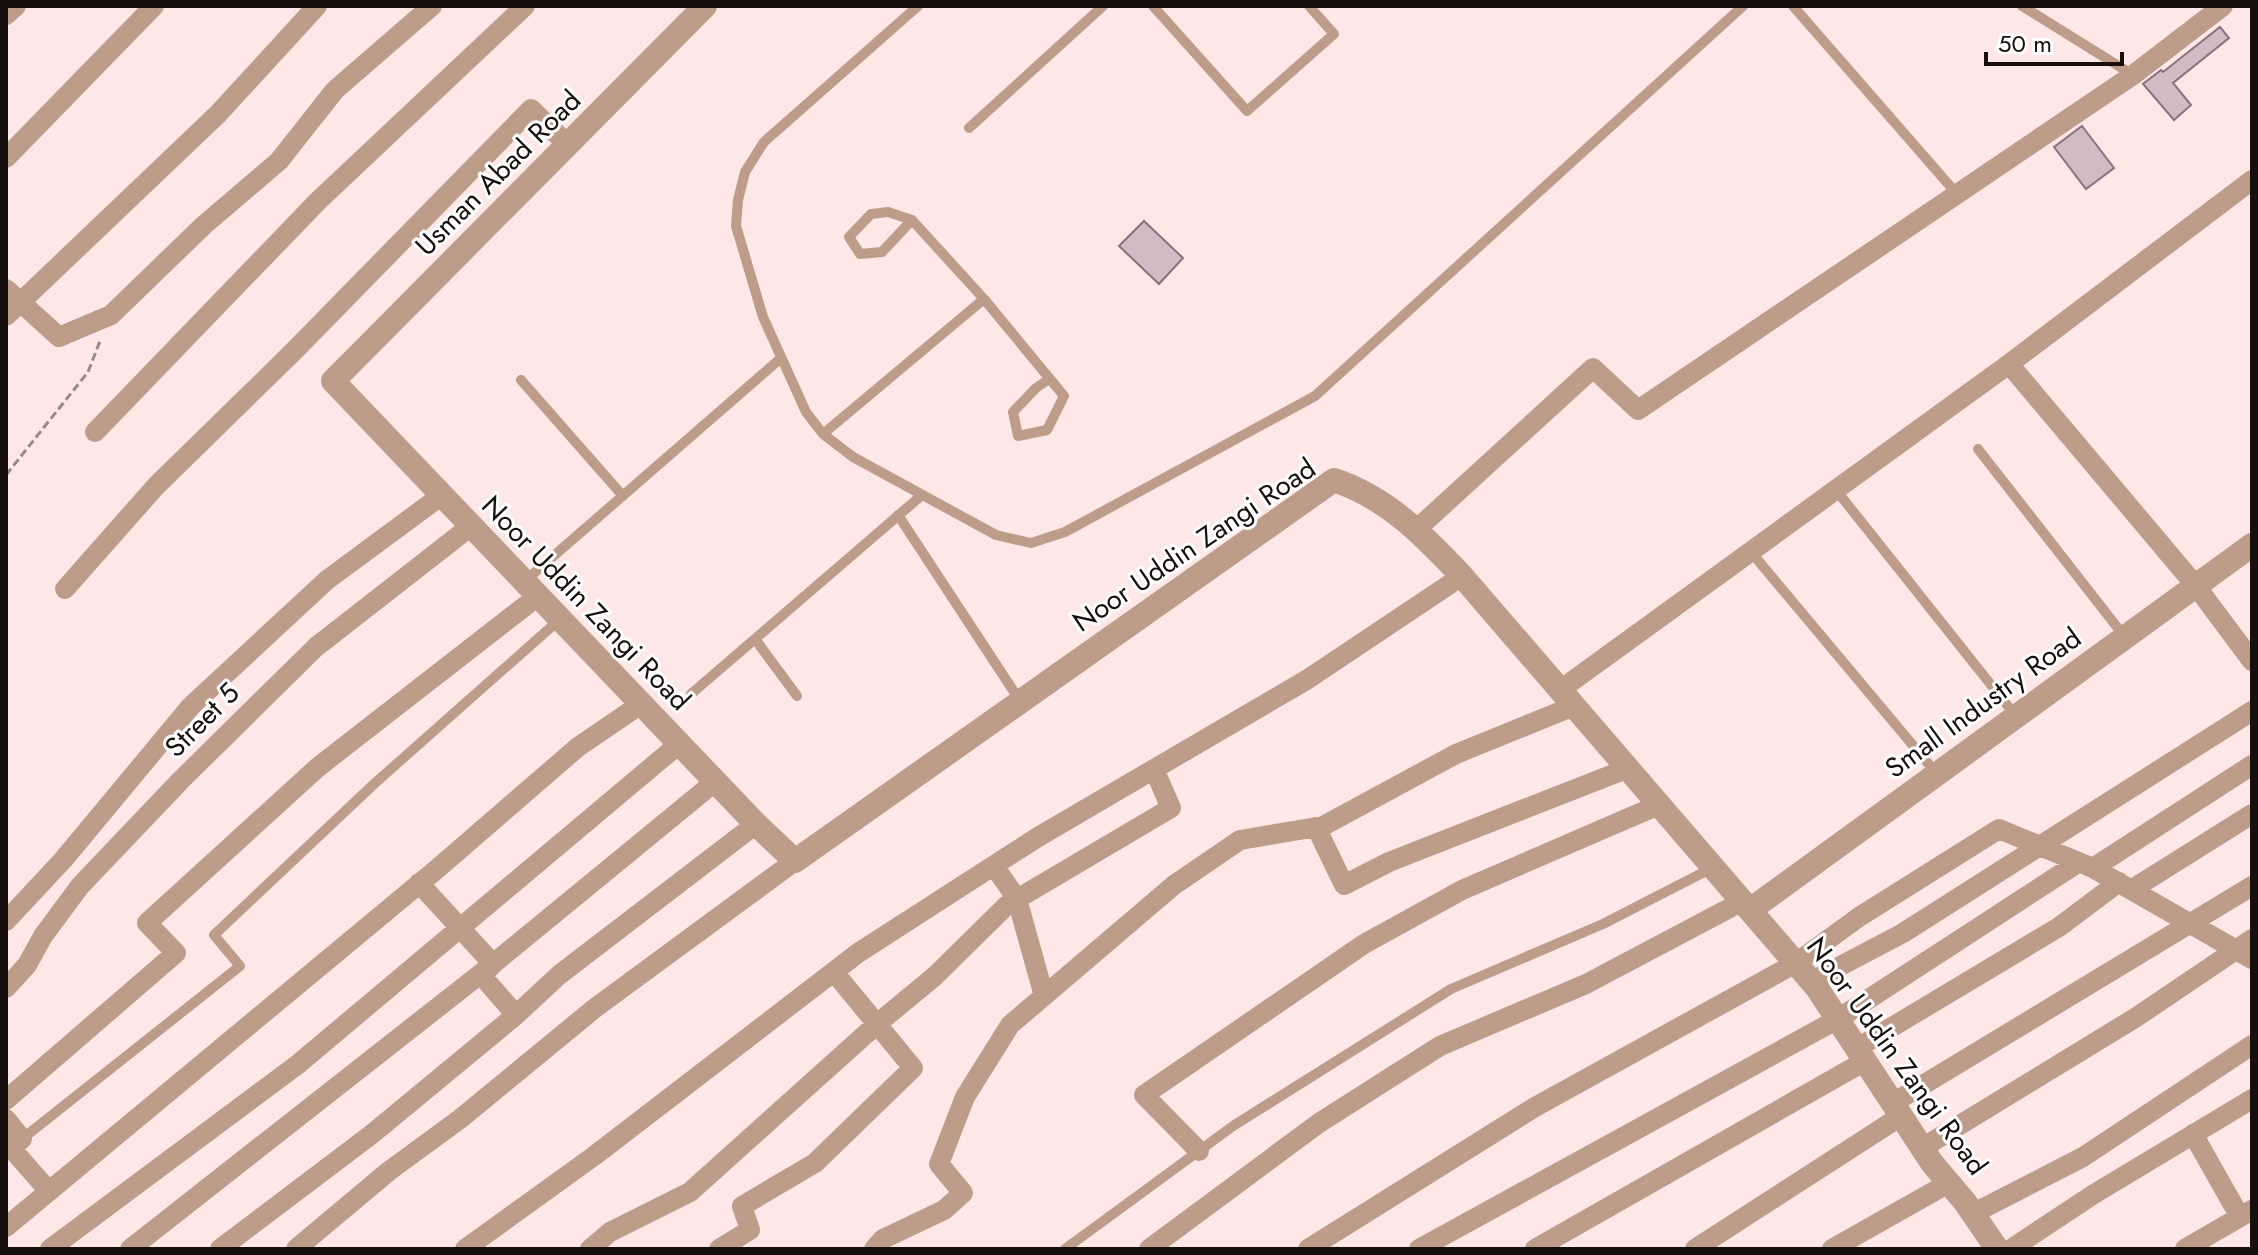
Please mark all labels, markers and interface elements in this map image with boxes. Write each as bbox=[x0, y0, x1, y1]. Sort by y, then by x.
scale bar bbox=[1986, 16, 2122, 66]
text: 50 m bbox=[1998, 26, 2052, 61]
street label: Usman Abad Road bbox=[406, 81, 590, 265]
street label: Noor Uddin Zangi Road bbox=[1064, 448, 1324, 642]
street label: Noor Uddin Zangi Road bbox=[472, 486, 700, 720]
street label: Small Industry Road bbox=[1876, 618, 2090, 788]
street label: Street 5 bbox=[155, 673, 249, 767]
street label: Noor Uddin Zangi Road bbox=[1796, 928, 1998, 1184]

